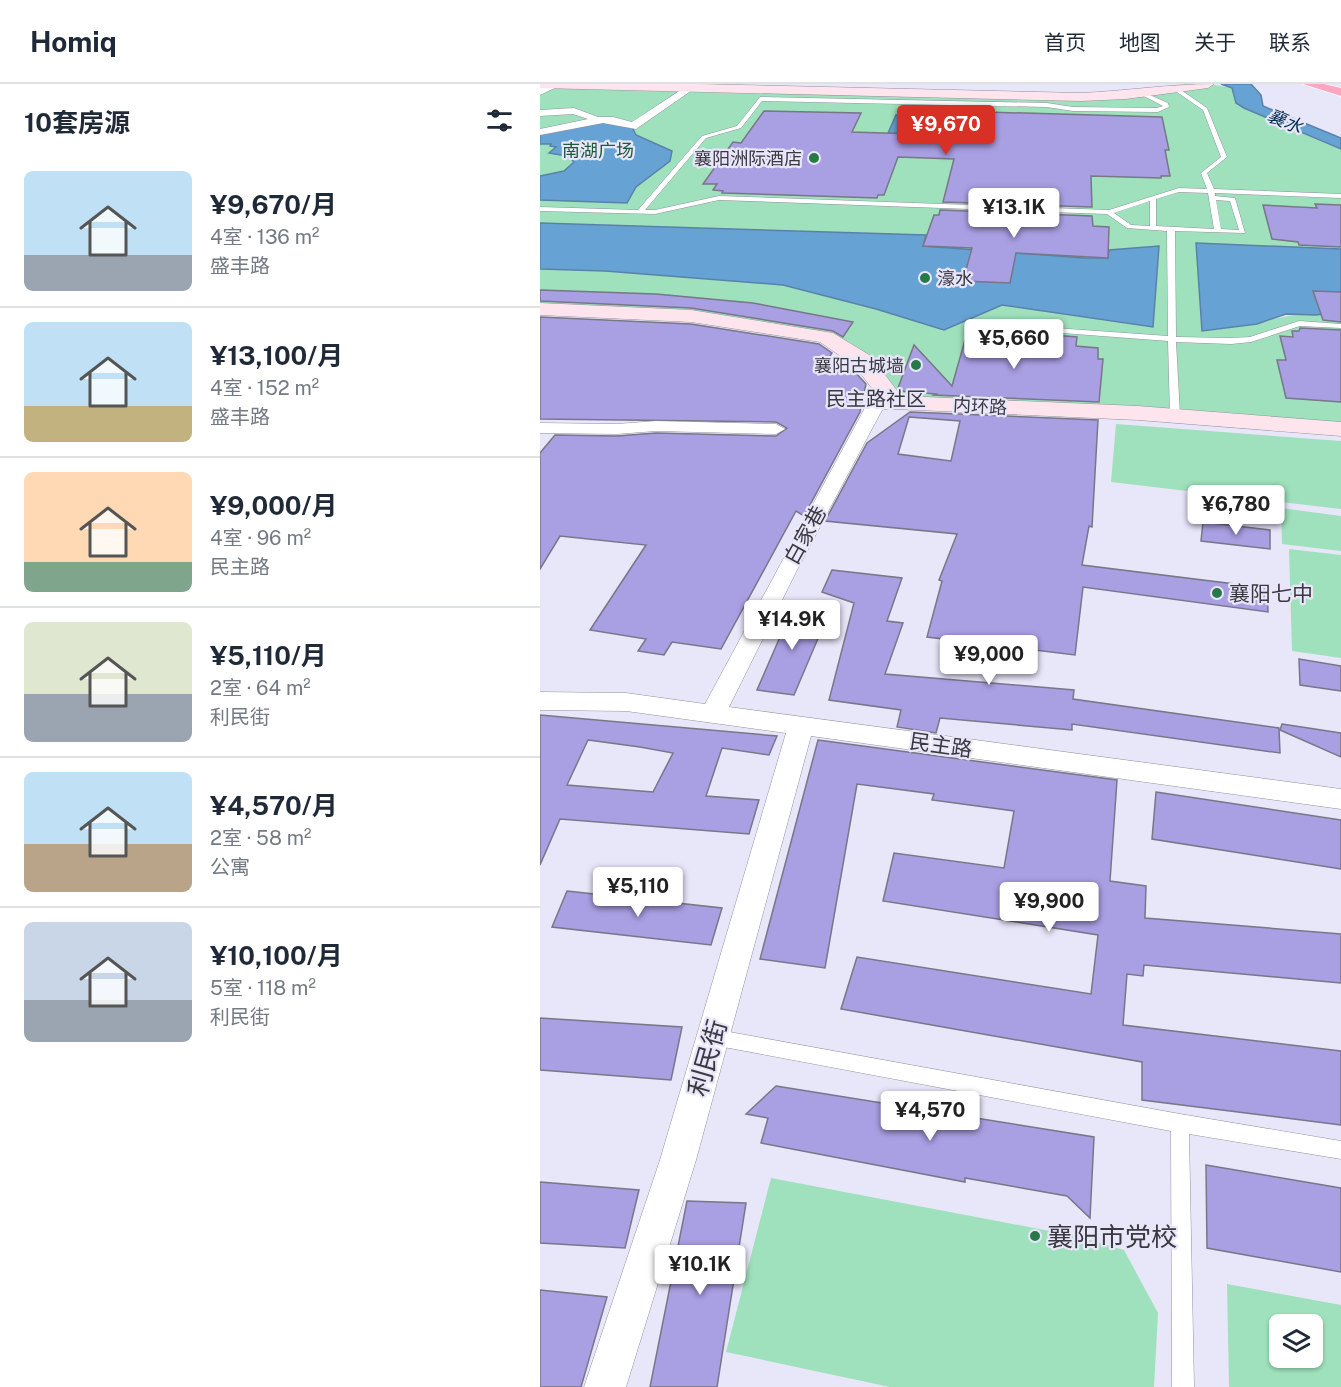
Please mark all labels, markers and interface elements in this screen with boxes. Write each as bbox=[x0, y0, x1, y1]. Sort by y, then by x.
text: Homiq bbox=[30, 25, 117, 58]
text: 首页 bbox=[1044, 30, 1086, 55]
text: 地图 bbox=[1119, 30, 1161, 55]
text: 关于 bbox=[1194, 30, 1236, 55]
text: 联系 bbox=[1269, 30, 1311, 55]
icon: filters bbox=[483, 104, 516, 137]
pin: ¥9,670 bbox=[897, 105, 995, 156]
water label: 襄水 bbox=[1264, 105, 1307, 138]
text: 10套房源 bbox=[24, 107, 130, 138]
text: ¥9,670 bbox=[911, 112, 981, 136]
park label: 南湖广场 bbox=[562, 140, 634, 161]
place label: 襄阳洲际酒店 bbox=[694, 148, 802, 169]
marker: 襄阳洲际酒店 bbox=[807, 151, 821, 165]
pin: ¥13.1K bbox=[965, 188, 1063, 239]
text: ¥9,670/月 bbox=[210, 189, 337, 220]
icon: home bbox=[72, 195, 144, 267]
text: ¥13.1K bbox=[982, 195, 1046, 219]
text: 4室 · 136 m² bbox=[210, 225, 319, 249]
text: 盛丰路 bbox=[210, 254, 270, 278]
place label: 濠水 bbox=[937, 268, 973, 289]
marker: 濠水 bbox=[918, 271, 932, 285]
pin: ¥5,660 bbox=[965, 319, 1063, 370]
text: ¥5,660 bbox=[978, 326, 1050, 350]
text: ¥13,100/月 bbox=[210, 340, 343, 371]
icon: home bbox=[72, 346, 144, 418]
place label: 襄阳古城墙 bbox=[814, 355, 904, 376]
marker: 襄阳古城墙 bbox=[909, 358, 923, 372]
text: 4室 · 152 m² bbox=[210, 376, 319, 400]
district label: 民主路社区 bbox=[826, 387, 926, 411]
street label: 内环路 bbox=[952, 394, 1008, 418]
text: 盛丰路 bbox=[210, 405, 270, 429]
pin: ¥6,780 bbox=[1187, 485, 1285, 536]
text: ¥9,000/月 bbox=[210, 490, 338, 521]
text: ¥6,780 bbox=[1202, 492, 1270, 516]
icon: home bbox=[72, 496, 144, 568]
street label: 白家巷 bbox=[779, 501, 831, 569]
text: 4室 · 96 m² bbox=[210, 526, 311, 550]
text: 民主路 bbox=[210, 555, 270, 579]
place label: 襄阳七中 bbox=[1229, 581, 1313, 606]
marker: 襄阳七中 bbox=[1210, 586, 1224, 600]
pin: ¥14.9K bbox=[743, 600, 841, 651]
text: ¥14.9K bbox=[758, 607, 826, 631]
pin: ¥9,000 bbox=[940, 635, 1038, 686]
text: ¥5,110/月 bbox=[210, 640, 327, 671]
text: ¥9,000 bbox=[954, 642, 1024, 666]
icon: home bbox=[72, 646, 144, 718]
text: 2室 · 64 m² bbox=[210, 676, 311, 700]
text: 利民街 bbox=[210, 705, 270, 729]
street label: 民主路 bbox=[908, 728, 974, 762]
text: ¥4,570/月 bbox=[210, 790, 338, 821]
icon: home bbox=[72, 796, 144, 868]
text: 2室 · 58 m² bbox=[210, 826, 311, 850]
text: 公寓 bbox=[210, 855, 250, 879]
pin: ¥5,110 bbox=[589, 867, 687, 918]
text: ¥5,110 bbox=[607, 874, 669, 898]
pin: ¥9,900 bbox=[1000, 882, 1098, 933]
text: ¥9,900 bbox=[1014, 889, 1084, 913]
text: ¥10,100/月 bbox=[210, 940, 343, 971]
icon: home bbox=[72, 946, 144, 1018]
text: 5室 · 118 m² bbox=[210, 976, 316, 1000]
text: 利民街 bbox=[210, 1005, 270, 1029]
street label: 利民街 bbox=[681, 1016, 733, 1100]
pin: ¥4,570 bbox=[881, 1091, 979, 1142]
text: ¥4,570 bbox=[895, 1098, 965, 1122]
place label: 襄阳市党校 bbox=[1047, 1221, 1177, 1252]
marker: 襄阳市党校 bbox=[1028, 1229, 1042, 1243]
pin: ¥10.1K bbox=[651, 1245, 749, 1296]
text: ¥10.1K bbox=[669, 1252, 731, 1276]
map controls bbox=[1269, 1314, 1323, 1368]
button: layers bbox=[1269, 1314, 1323, 1368]

